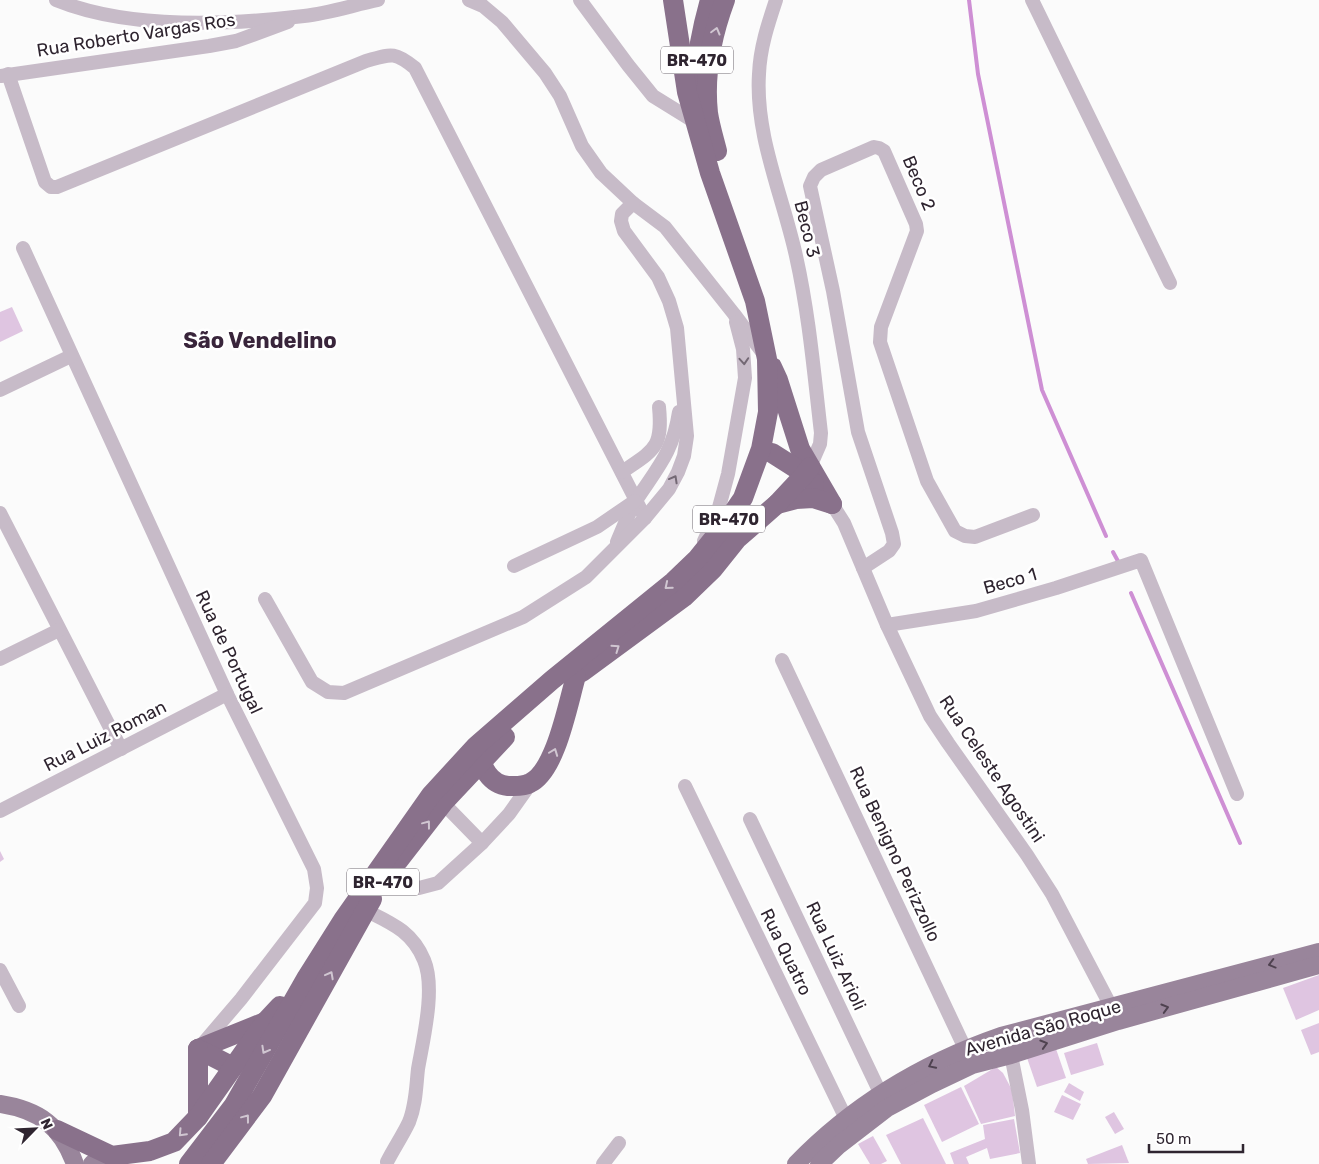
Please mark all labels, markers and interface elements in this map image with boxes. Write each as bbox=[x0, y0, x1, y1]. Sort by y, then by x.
street label: Rua Roberto Vargas Ros bbox=[35, 8, 237, 62]
one-way arrow bbox=[710, 27, 721, 36]
road number: BR-470 bbox=[661, 46, 733, 74]
street label: Beco 2 bbox=[898, 152, 940, 214]
street label: Beco 3 bbox=[789, 198, 825, 260]
district label: São Vendelino bbox=[183, 327, 337, 354]
one-way arrow bbox=[739, 358, 750, 366]
one-way arrow bbox=[668, 476, 678, 485]
road number: BR-470 bbox=[693, 506, 765, 532]
street label: Beco 1 bbox=[981, 563, 1039, 599]
one-way arrow bbox=[664, 581, 673, 590]
street label: Rua de Portugal bbox=[191, 587, 267, 717]
one-way arrow bbox=[610, 645, 619, 654]
street label: Rua Celeste Agostini bbox=[935, 691, 1049, 847]
street label: Rua Luiz Roman bbox=[40, 696, 170, 776]
one-way arrow bbox=[547, 748, 558, 757]
street label: Rua Benigno Perizzollo bbox=[845, 763, 945, 945]
one-way arrow bbox=[422, 821, 430, 830]
road number: BR-470 bbox=[347, 869, 419, 896]
street label: Rua Luiz Arioli bbox=[801, 898, 871, 1014]
street label: Rua Quatro bbox=[756, 905, 816, 999]
one-way arrow bbox=[1268, 959, 1276, 969]
one-way arrow bbox=[324, 971, 334, 980]
street label: Avenida São Roque bbox=[963, 995, 1123, 1061]
one-way arrow bbox=[1161, 1003, 1170, 1014]
one-way arrow bbox=[1040, 1040, 1048, 1050]
one-way arrow bbox=[262, 1044, 272, 1053]
one-way arrow bbox=[928, 1059, 937, 1069]
north arrow bbox=[10, 1104, 60, 1154]
one-way arrow bbox=[240, 1115, 248, 1124]
text: N bbox=[37, 1116, 56, 1132]
scale bar bbox=[1149, 1122, 1243, 1154]
one-way arrow bbox=[179, 1128, 188, 1137]
text: 50 m bbox=[1156, 1130, 1191, 1148]

